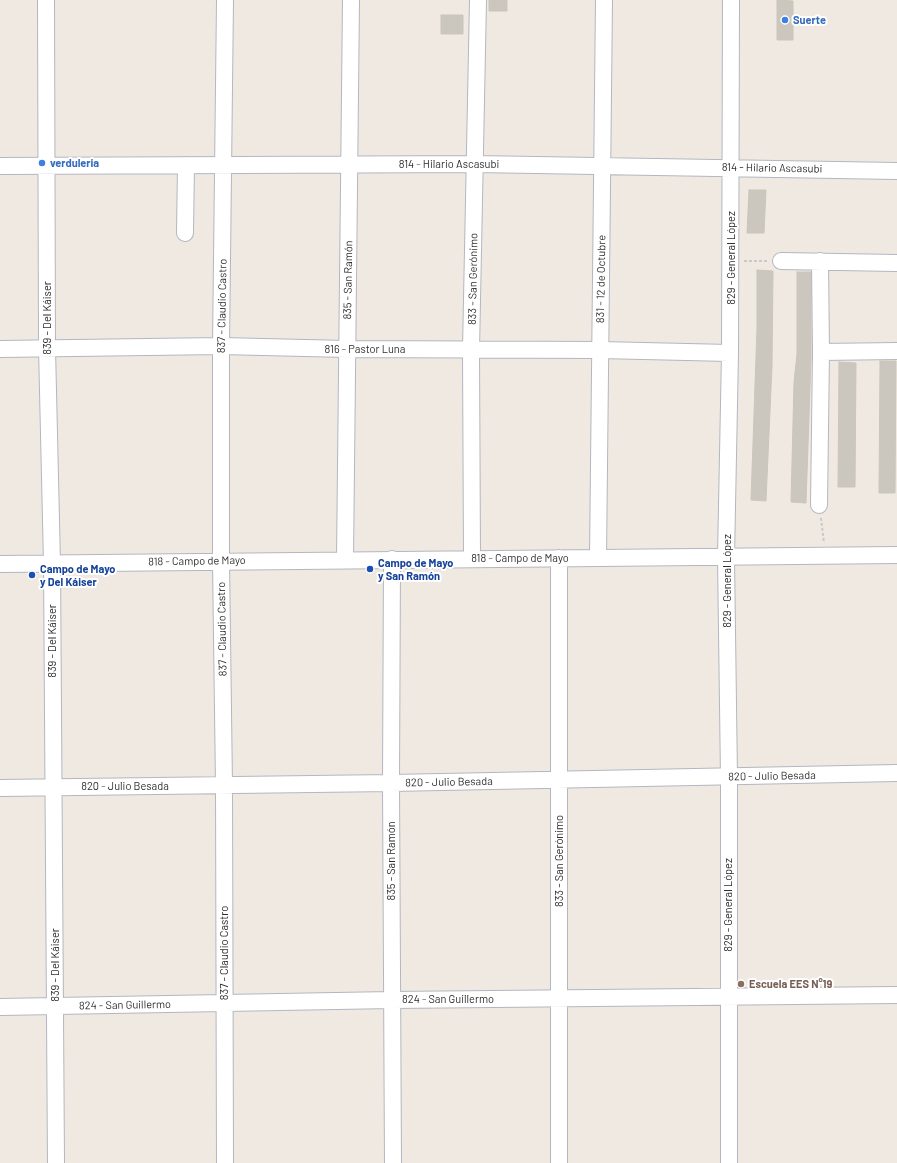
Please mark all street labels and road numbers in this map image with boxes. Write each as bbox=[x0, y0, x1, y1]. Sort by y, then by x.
street label: 814 - Hilario Ascasubi bbox=[399, 157, 499, 171]
street label: 814 - Hilario Ascasubi bbox=[722, 161, 822, 175]
street label: 829 - General López bbox=[724, 211, 738, 305]
street label: 833 - San Gerónimo bbox=[466, 233, 480, 325]
street label: 831 - 12 de Octubre bbox=[594, 235, 608, 323]
street label: 835 - San Ramón bbox=[341, 240, 355, 320]
street label: 837 - Claudio Castro bbox=[215, 259, 229, 353]
street label: 839 - Del Káiser bbox=[40, 281, 54, 355]
street label: 816 - Pastor Luna bbox=[325, 342, 405, 356]
street label: 829 - General López bbox=[720, 534, 734, 628]
street label: 818 - Campo de Mayo bbox=[471, 551, 569, 565]
street label: 818 - Campo de Mayo bbox=[148, 554, 246, 568]
street label: 837 - Claudio Castro bbox=[215, 582, 229, 676]
street label: 839 - Del Káiser bbox=[45, 604, 59, 678]
street label: 820 - Julio Besada bbox=[728, 769, 816, 783]
street label: 820 - Julio Besada bbox=[405, 775, 493, 789]
street label: 820 - Julio Besada bbox=[81, 779, 169, 793]
street label: 833 - San Gerónimo bbox=[552, 815, 566, 907]
street label: 835 - San Ramón bbox=[384, 821, 398, 901]
street label: 829 - General López bbox=[721, 858, 735, 952]
street label: 837 - Claudio Castro bbox=[217, 906, 231, 1000]
street label: 839 - Del Káiser bbox=[48, 928, 62, 1002]
street label: 824 - San Guillermo bbox=[402, 992, 494, 1006]
street label: 824 - San Guillermo bbox=[79, 998, 171, 1012]

